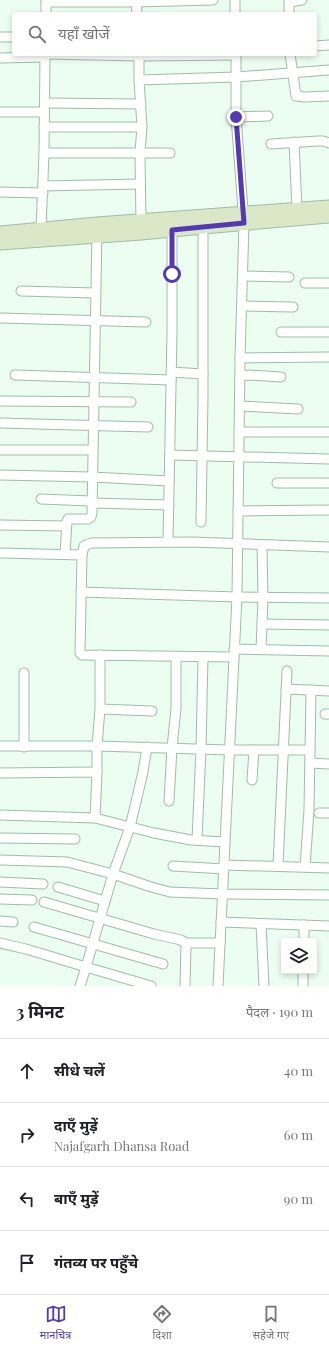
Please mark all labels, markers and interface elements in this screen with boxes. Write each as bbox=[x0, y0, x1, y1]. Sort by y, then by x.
search box bbox=[12, 12, 317, 56]
icon: search bbox=[26, 23, 48, 45]
text: यहाँ खोजें bbox=[58, 23, 110, 43]
route end bbox=[227, 108, 245, 126]
route start bbox=[163, 265, 181, 283]
map controls bbox=[281, 938, 317, 974]
button: layers bbox=[281, 938, 317, 974]
text: 3 मिनट bbox=[16, 1000, 64, 1022]
text: पैदल · 190 m bbox=[246, 1003, 313, 1020]
icon: ahead bbox=[16, 1060, 38, 1082]
text: सीधे चलें bbox=[54, 1060, 105, 1080]
text: 40 m bbox=[284, 1062, 313, 1079]
text: दाएँ मुड़ें bbox=[54, 1115, 98, 1135]
icon: right bbox=[16, 1124, 38, 1146]
text: 60 m bbox=[284, 1126, 313, 1143]
text: Najafgarh Dhansa Road bbox=[54, 1137, 189, 1154]
icon: left bbox=[16, 1188, 38, 1210]
text: बाएँ मुड़ें bbox=[54, 1188, 99, 1208]
text: 90 m bbox=[284, 1190, 313, 1207]
icon: arrive bbox=[16, 1252, 38, 1274]
text: गंतव्य पर पहुँचे bbox=[54, 1252, 138, 1272]
tab: मानचित्र bbox=[40, 1303, 71, 1343]
tab: दिशा bbox=[151, 1303, 173, 1343]
tab: सहेजे गए bbox=[253, 1303, 289, 1343]

